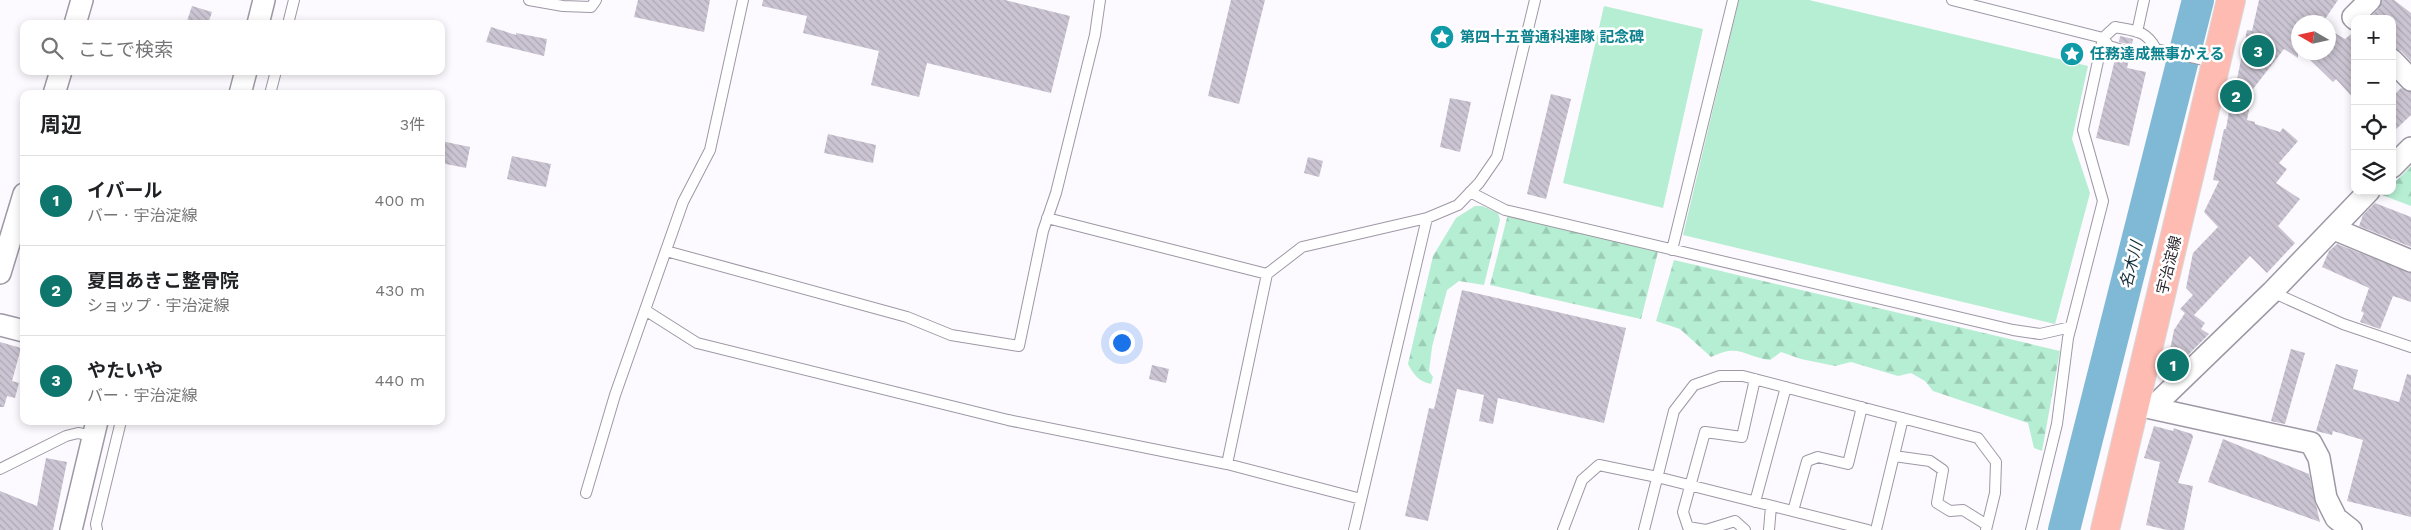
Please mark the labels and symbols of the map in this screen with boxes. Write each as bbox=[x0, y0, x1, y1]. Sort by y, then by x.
north arrow bbox=[2291, 15, 2336, 60]
place icon: 第四十五普通科連隊 記念碑 bbox=[1429, 24, 1455, 50]
place label: 第四十五普通科連隊 記念碑 bbox=[1460, 28, 1644, 46]
pin: 3 bbox=[2242, 32, 2274, 70]
place icon: 任務達成無事かえる bbox=[2059, 41, 2085, 67]
place label: 任務達成無事かえる bbox=[2090, 45, 2225, 63]
pin: 2 bbox=[2220, 77, 2252, 115]
street label: 宇治淀線 bbox=[2153, 234, 2185, 296]
water label: 名木川 bbox=[2116, 237, 2147, 291]
your location bbox=[1109, 330, 1135, 356]
pin: 1 bbox=[2157, 346, 2189, 384]

